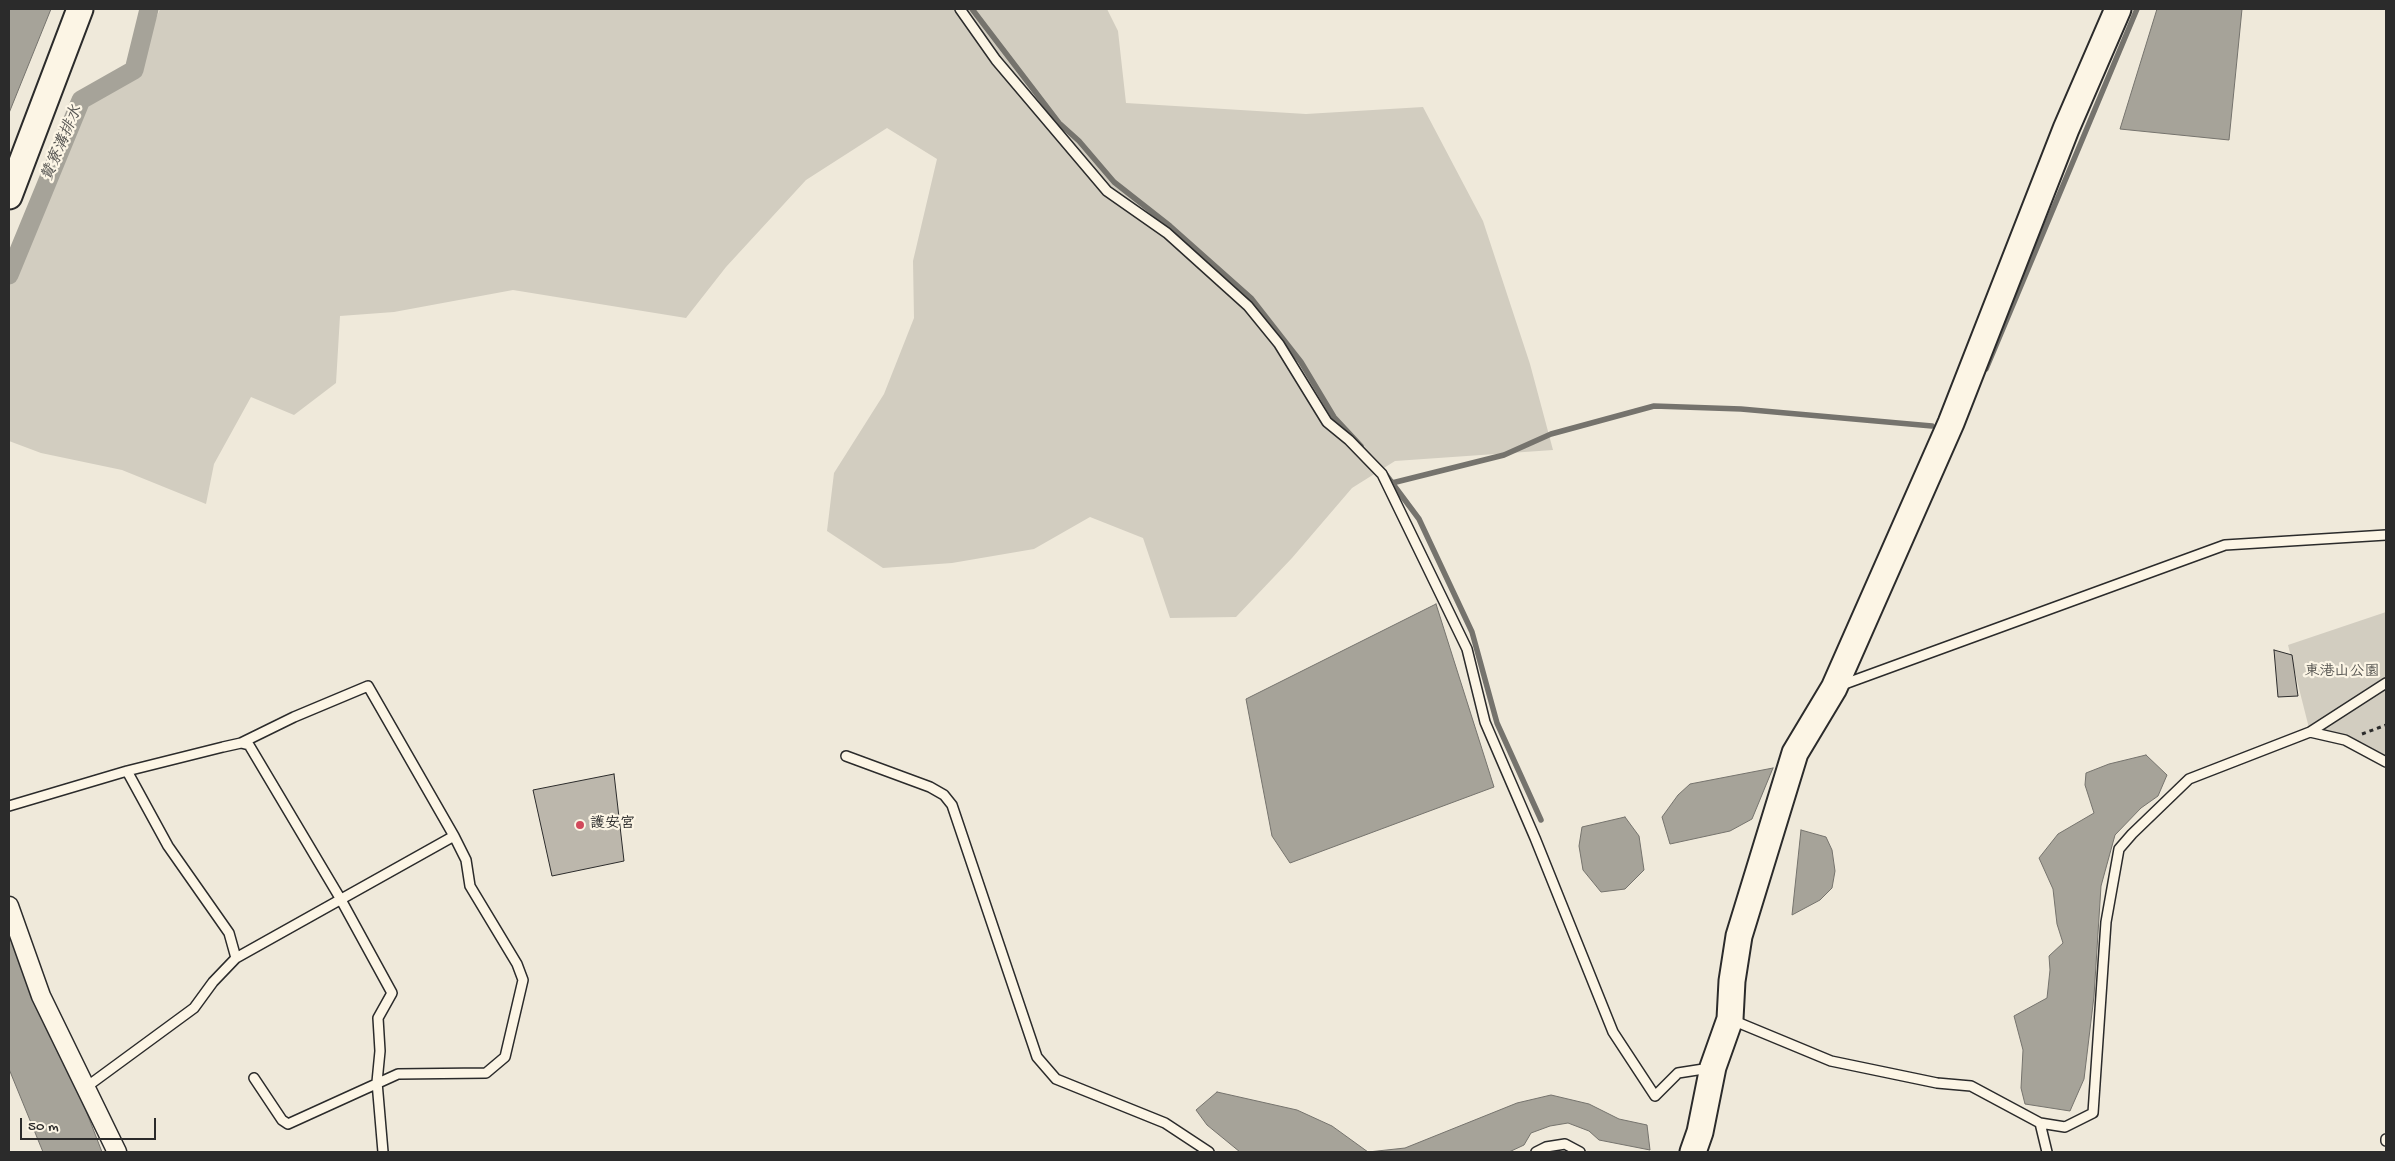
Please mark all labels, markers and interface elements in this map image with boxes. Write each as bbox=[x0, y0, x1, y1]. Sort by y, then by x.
water label: 贊寮溝排水 bbox=[39, 103, 87, 185]
park label: 東港山公園 bbox=[2305, 664, 2379, 682]
place label: 護安宮 bbox=[590, 816, 635, 834]
marker: 護安宮 bbox=[574, 819, 586, 831]
scale bar bbox=[22, 1108, 159, 1140]
text: 50 m bbox=[28, 1118, 59, 1136]

